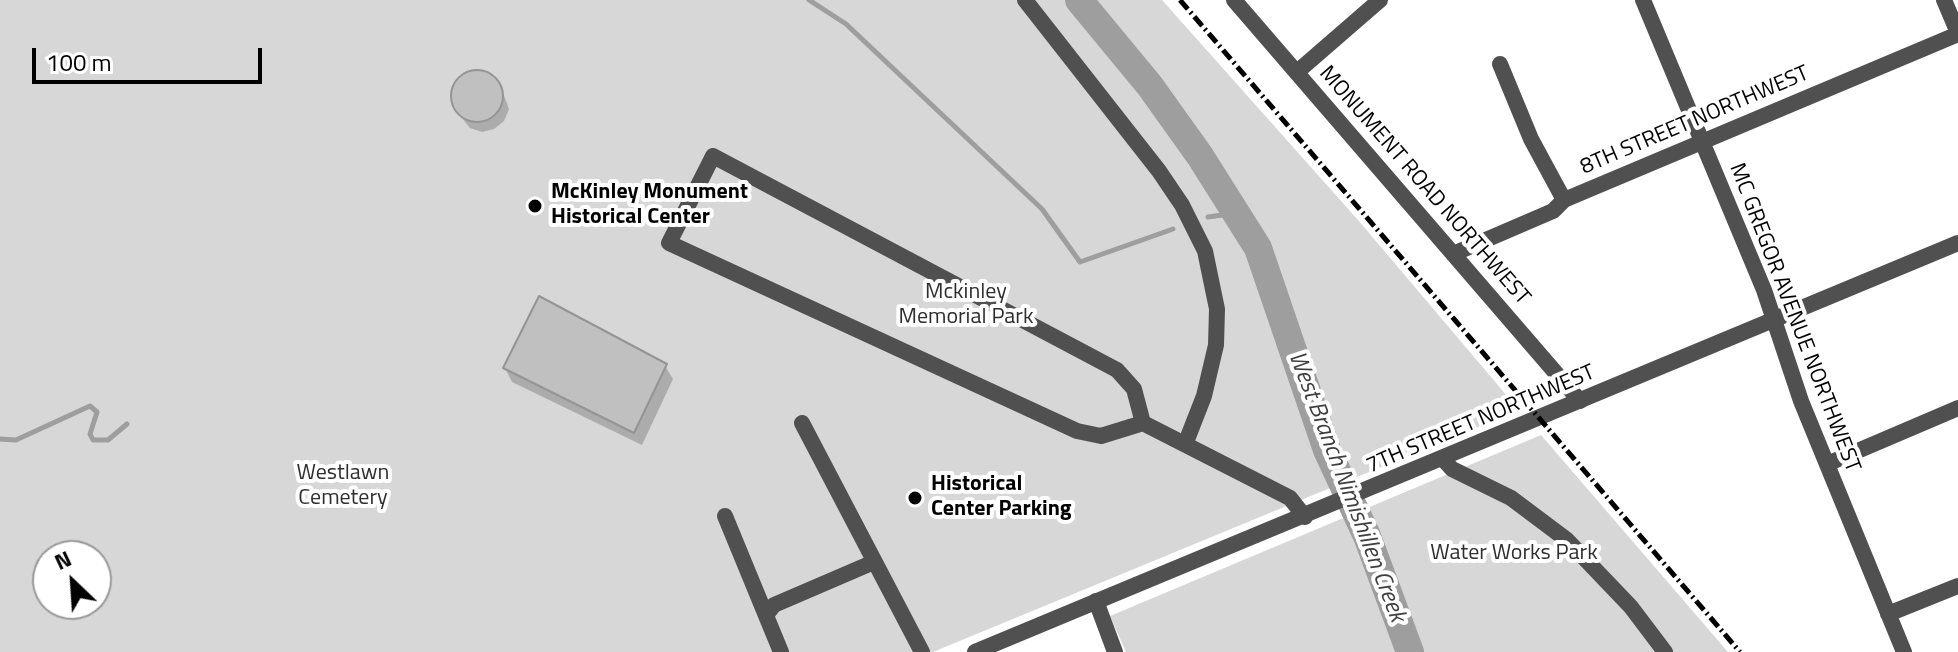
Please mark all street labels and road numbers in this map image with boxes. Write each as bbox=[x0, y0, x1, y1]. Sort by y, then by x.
street label: MONUMENT ROAD NORTHWEST bbox=[1313, 61, 1535, 311]
street label: 8TH STREET NORTHWEST bbox=[1577, 61, 1813, 181]
street label: MC GREGOR AVENUE NORTHWEST bbox=[1723, 160, 1865, 476]
street label: 7TH STREET NORTHWEST bbox=[1363, 360, 1599, 480]

